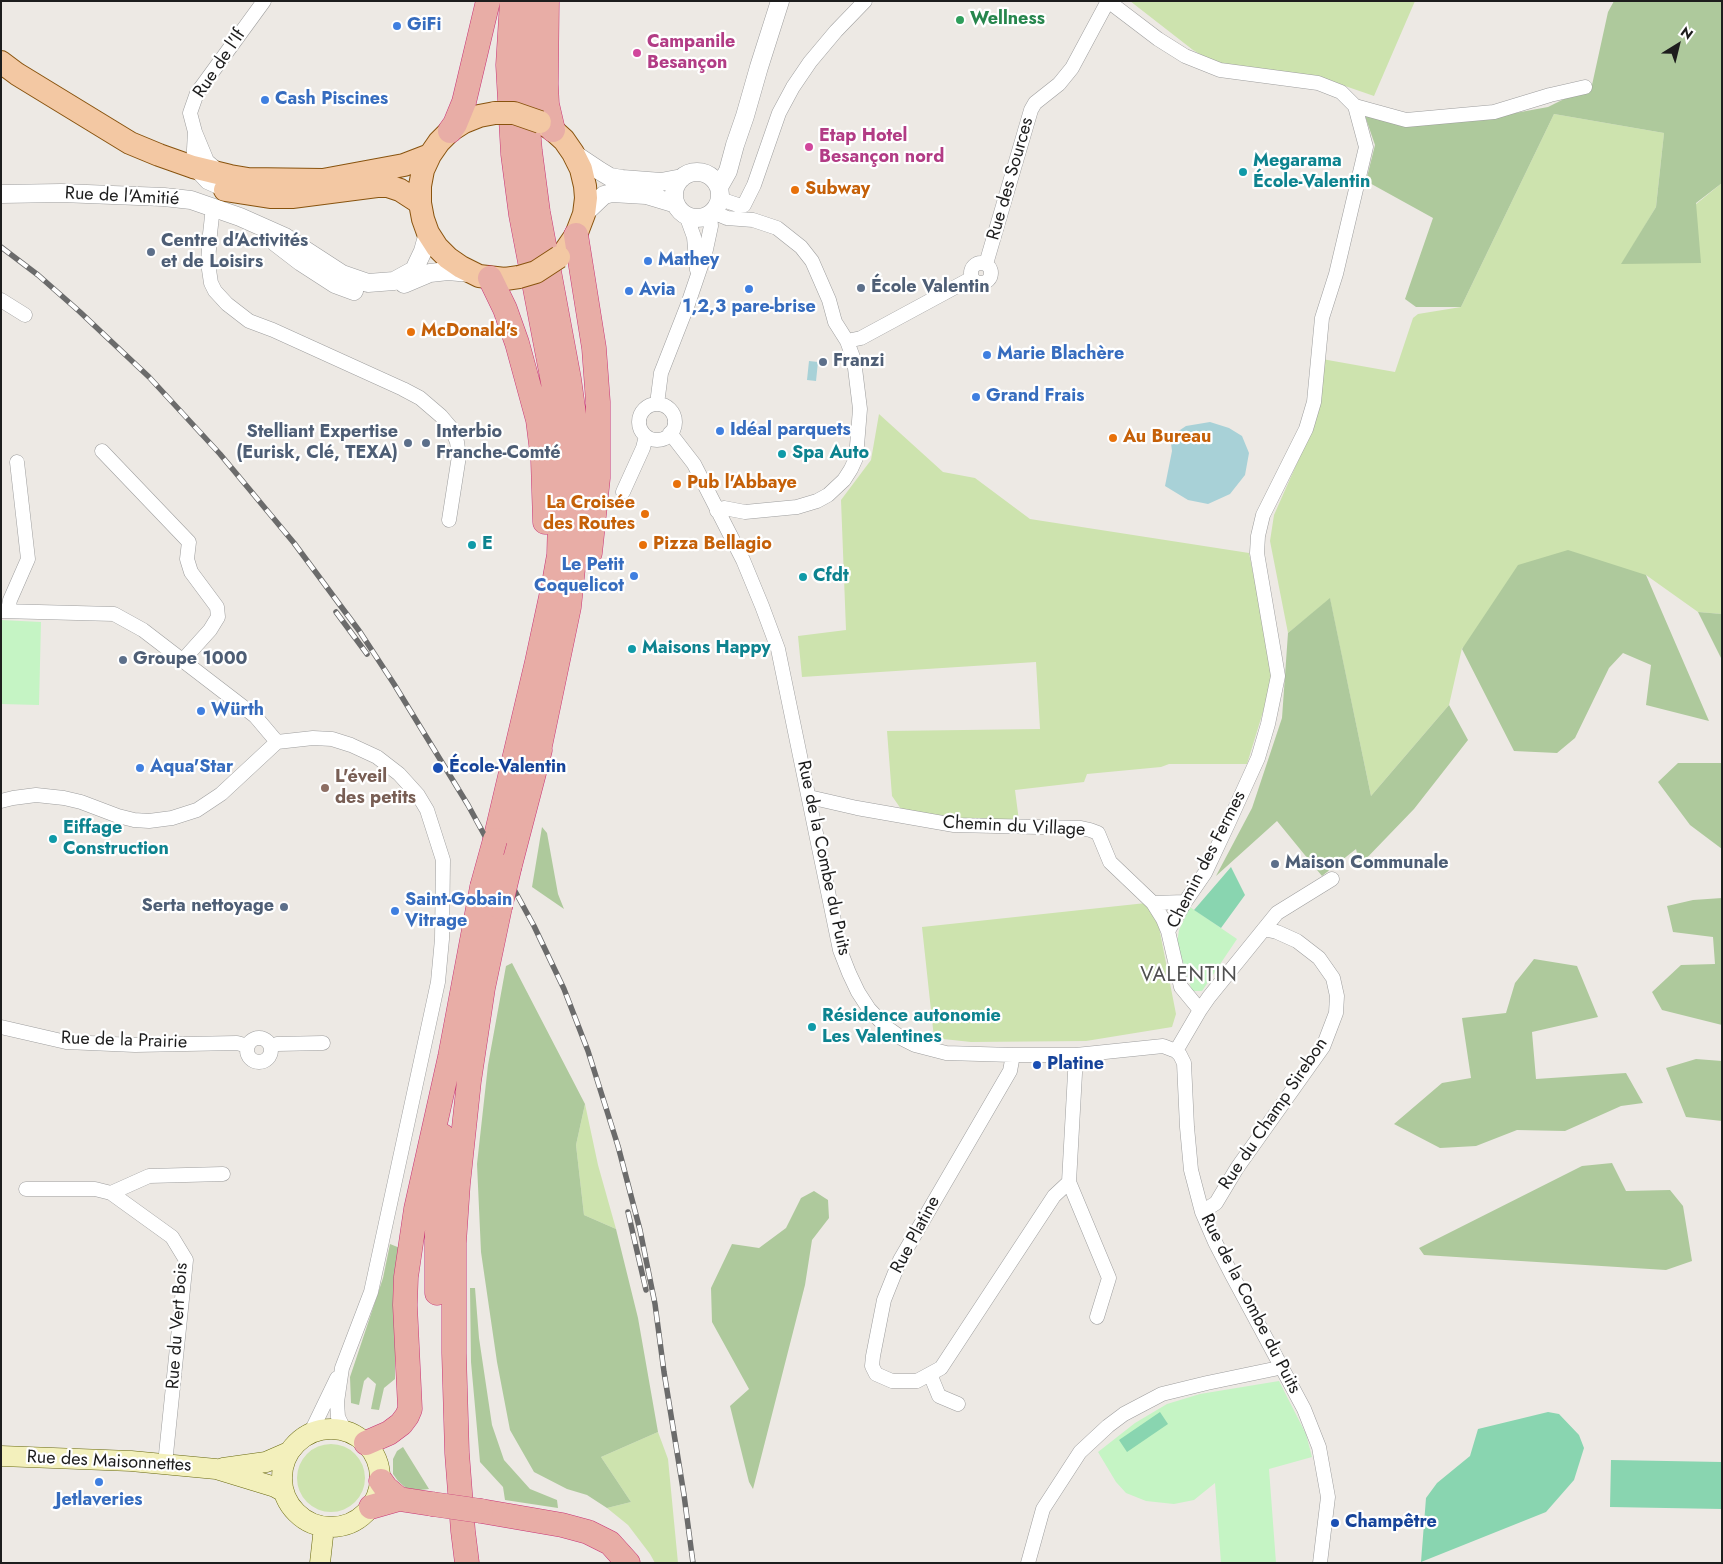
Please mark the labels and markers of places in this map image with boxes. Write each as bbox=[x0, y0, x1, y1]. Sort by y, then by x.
place label: Wellness bbox=[970, 9, 1045, 31]
marker: Wellness bbox=[954, 14, 966, 26]
place label: GiFi bbox=[407, 15, 442, 37]
marker: GiFi bbox=[391, 20, 403, 32]
place label: Campanile Besançon bbox=[647, 32, 735, 74]
marker: Campanile Besançon bbox=[631, 47, 643, 59]
place label: Cash Piscines bbox=[275, 89, 388, 111]
marker: Cash Piscines bbox=[259, 94, 271, 106]
place label: Etap Hotel Besançon nord bbox=[819, 126, 944, 168]
marker: Etap Hotel Besançon nord bbox=[803, 141, 815, 153]
place label: Megarama École-Valentin bbox=[1253, 151, 1370, 193]
marker: Megarama École-Valentin bbox=[1237, 166, 1249, 178]
place label: Subway bbox=[805, 179, 870, 201]
marker: Subway bbox=[789, 184, 801, 196]
place label: Centre d'Activités et de Loisirs bbox=[161, 231, 308, 274]
marker: Centre d'Activités et de Loisirs bbox=[145, 246, 157, 258]
place label: Mathey bbox=[658, 250, 719, 272]
marker: Mathey bbox=[642, 255, 654, 267]
place label: École Valentin bbox=[871, 277, 990, 299]
place label: Avia bbox=[639, 280, 675, 302]
marker: École Valentin bbox=[855, 282, 867, 294]
marker: 1,2,3 pare-brise bbox=[743, 283, 755, 295]
marker: Avia bbox=[623, 285, 635, 297]
place label: 1,2,3 pare-brise bbox=[682, 297, 816, 319]
place label: McDonald's bbox=[421, 321, 518, 343]
marker: McDonald's bbox=[405, 326, 417, 338]
place label: Marie Blachère bbox=[997, 344, 1124, 366]
marker: Marie Blachère bbox=[981, 349, 993, 361]
place label: Franzi bbox=[833, 351, 884, 373]
marker: Franzi bbox=[817, 356, 829, 368]
place label: Grand Frais bbox=[986, 386, 1084, 408]
marker: Grand Frais bbox=[970, 391, 982, 403]
place label: Idéal parquets bbox=[730, 420, 851, 442]
place label: Stelliant Expertise (Eurisk, Clé, TEXA) bbox=[236, 422, 398, 464]
place label: Interbio Franche-Comté bbox=[436, 422, 561, 464]
marker: Idéal parquets bbox=[714, 425, 726, 437]
place label: Au Bureau bbox=[1123, 427, 1211, 449]
marker: Au Bureau bbox=[1107, 432, 1119, 444]
marker: Stelliant Expertise (Eurisk, Clé, TEXA) bbox=[402, 437, 414, 449]
marker: Interbio Franche-Comté bbox=[420, 437, 432, 449]
place label: Spa Auto bbox=[792, 443, 869, 465]
marker: Spa Auto bbox=[776, 448, 788, 460]
place label: Pub l'Abbaye bbox=[687, 473, 797, 495]
marker: Pub l'Abbaye bbox=[671, 478, 683, 490]
place label: La Croisée des Routes bbox=[543, 493, 635, 536]
marker: La Croisée des Routes bbox=[639, 508, 651, 520]
place label: E bbox=[482, 534, 493, 556]
place label: Pizza Bellagio bbox=[653, 534, 772, 556]
marker: E bbox=[466, 539, 478, 551]
marker: Pizza Bellagio bbox=[637, 539, 649, 551]
place label: Le Petit Coquelicot bbox=[534, 555, 624, 598]
place label: Cfdt bbox=[813, 566, 849, 588]
marker: Le Petit Coquelicot bbox=[628, 570, 640, 582]
marker: Cfdt bbox=[797, 571, 809, 583]
place label: Maisons Happy bbox=[642, 638, 771, 660]
marker: Maisons Happy bbox=[626, 643, 638, 655]
place label: Groupe 1000 bbox=[133, 649, 247, 671]
marker: Groupe 1000 bbox=[117, 654, 129, 666]
place label: Würth bbox=[211, 700, 264, 722]
marker: Würth bbox=[195, 705, 207, 717]
place label: Aqua'Star bbox=[150, 757, 233, 779]
place label: École-Valentin bbox=[449, 757, 566, 779]
marker: École-Valentin bbox=[431, 761, 445, 775]
marker: Aqua'Star bbox=[134, 762, 146, 774]
place label: L'éveil des petits bbox=[335, 767, 416, 810]
marker: L'éveil des petits bbox=[319, 782, 331, 794]
place label: Eiffage Construction bbox=[63, 818, 169, 861]
marker: Eiffage Construction bbox=[47, 833, 59, 845]
place label: Maison Communale bbox=[1285, 853, 1449, 875]
marker: Maison Communale bbox=[1269, 858, 1281, 870]
place label: Saint-Gobain Vitrage bbox=[405, 890, 512, 932]
place label: Serta nettoyage bbox=[141, 896, 274, 918]
marker: Serta nettoyage bbox=[278, 901, 290, 913]
marker: Saint-Gobain Vitrage bbox=[389, 905, 401, 917]
place label: Résidence autonomie Les Valentines bbox=[822, 1006, 1001, 1048]
marker: Résidence autonomie Les Valentines bbox=[806, 1021, 818, 1033]
place label: Platine bbox=[1047, 1054, 1104, 1076]
marker: Platine bbox=[1031, 1059, 1043, 1071]
marker: Jetlaveries bbox=[93, 1476, 105, 1488]
place label: Jetlaveries bbox=[56, 1490, 142, 1512]
place label: Champêtre bbox=[1345, 1512, 1437, 1534]
marker: Champêtre bbox=[1329, 1517, 1341, 1529]

